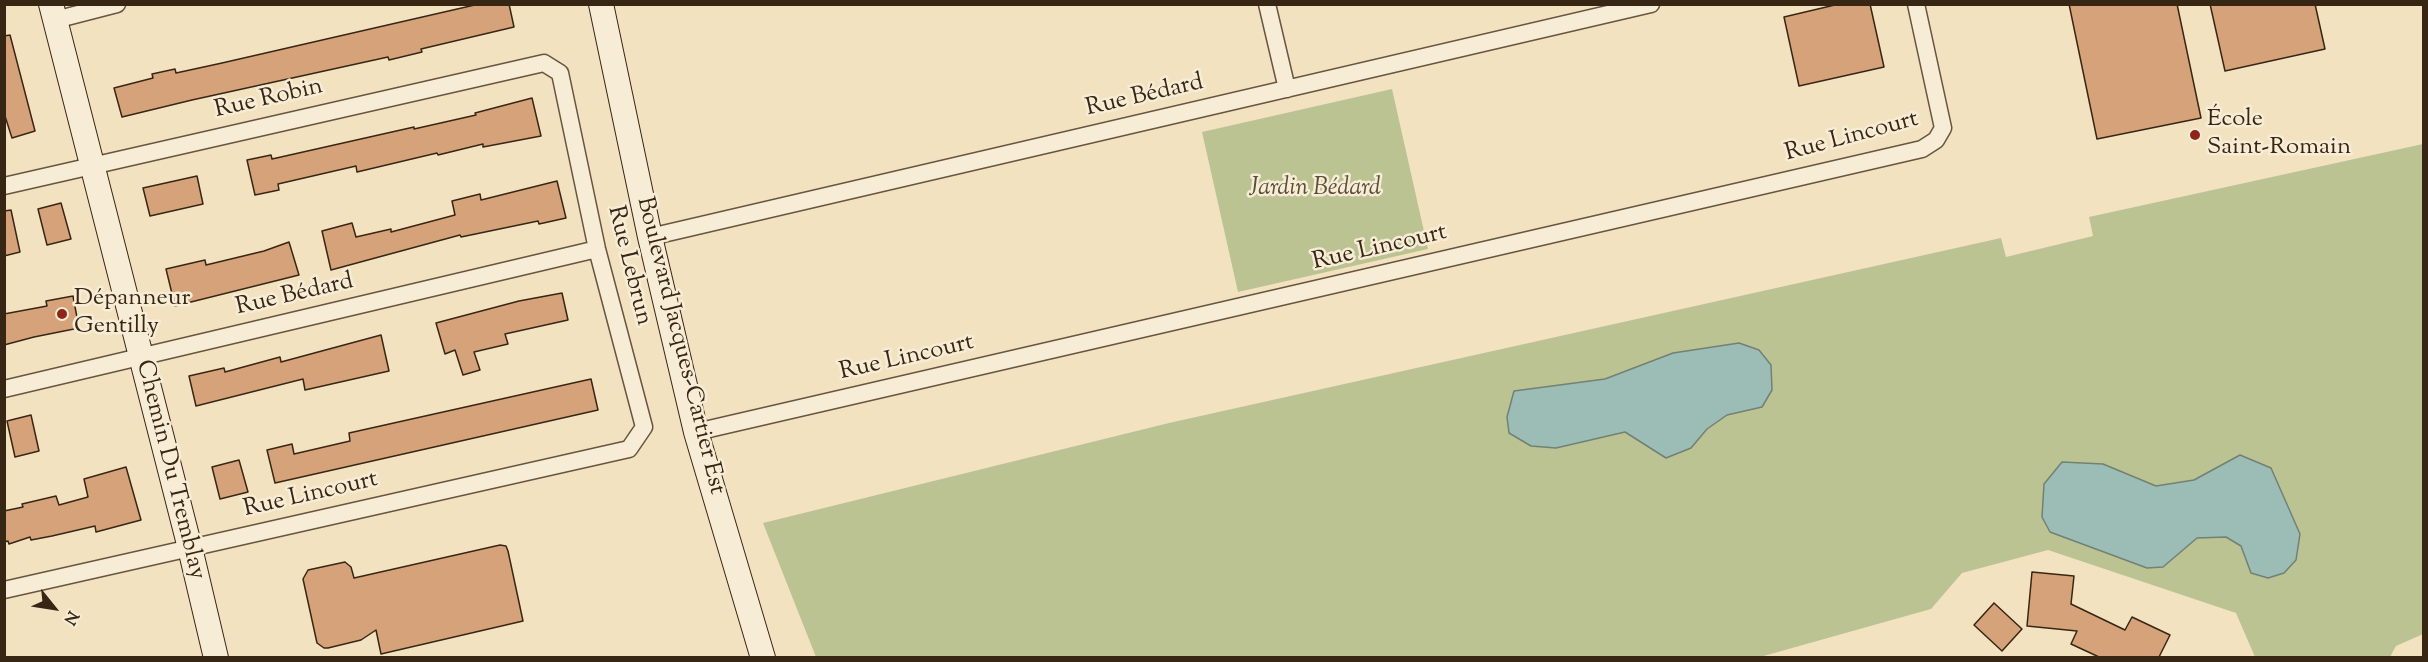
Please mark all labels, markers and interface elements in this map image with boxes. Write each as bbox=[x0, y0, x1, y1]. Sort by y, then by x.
street label: Rue Bédard bbox=[1083, 69, 1207, 125]
street label: Rue Robin bbox=[212, 74, 326, 126]
street label: Rue Lincourt bbox=[1782, 106, 1922, 170]
place label: École Saint-Romain bbox=[2207, 107, 2351, 163]
marker: École Saint-Romain bbox=[2188, 128, 2202, 142]
park label: Jardin Bédard bbox=[1249, 176, 1381, 204]
street label: Boulevard Jacques-Cartier Est bbox=[628, 194, 730, 498]
street label: Rue Lebrun bbox=[599, 203, 657, 329]
street label: Rue Lincourt bbox=[1310, 220, 1450, 278]
street label: Rue Bédard bbox=[233, 268, 357, 324]
place label: Dépanneur Gentilly bbox=[74, 286, 190, 342]
marker: Dépanneur Gentilly bbox=[55, 307, 69, 321]
street label: Rue Lincourt bbox=[837, 330, 977, 388]
street label: Chemin Du Tremblay bbox=[128, 357, 210, 583]
street label: Rue Lincourt bbox=[241, 467, 381, 525]
north arrow bbox=[24, 578, 84, 638]
text: N bbox=[57, 606, 83, 629]

